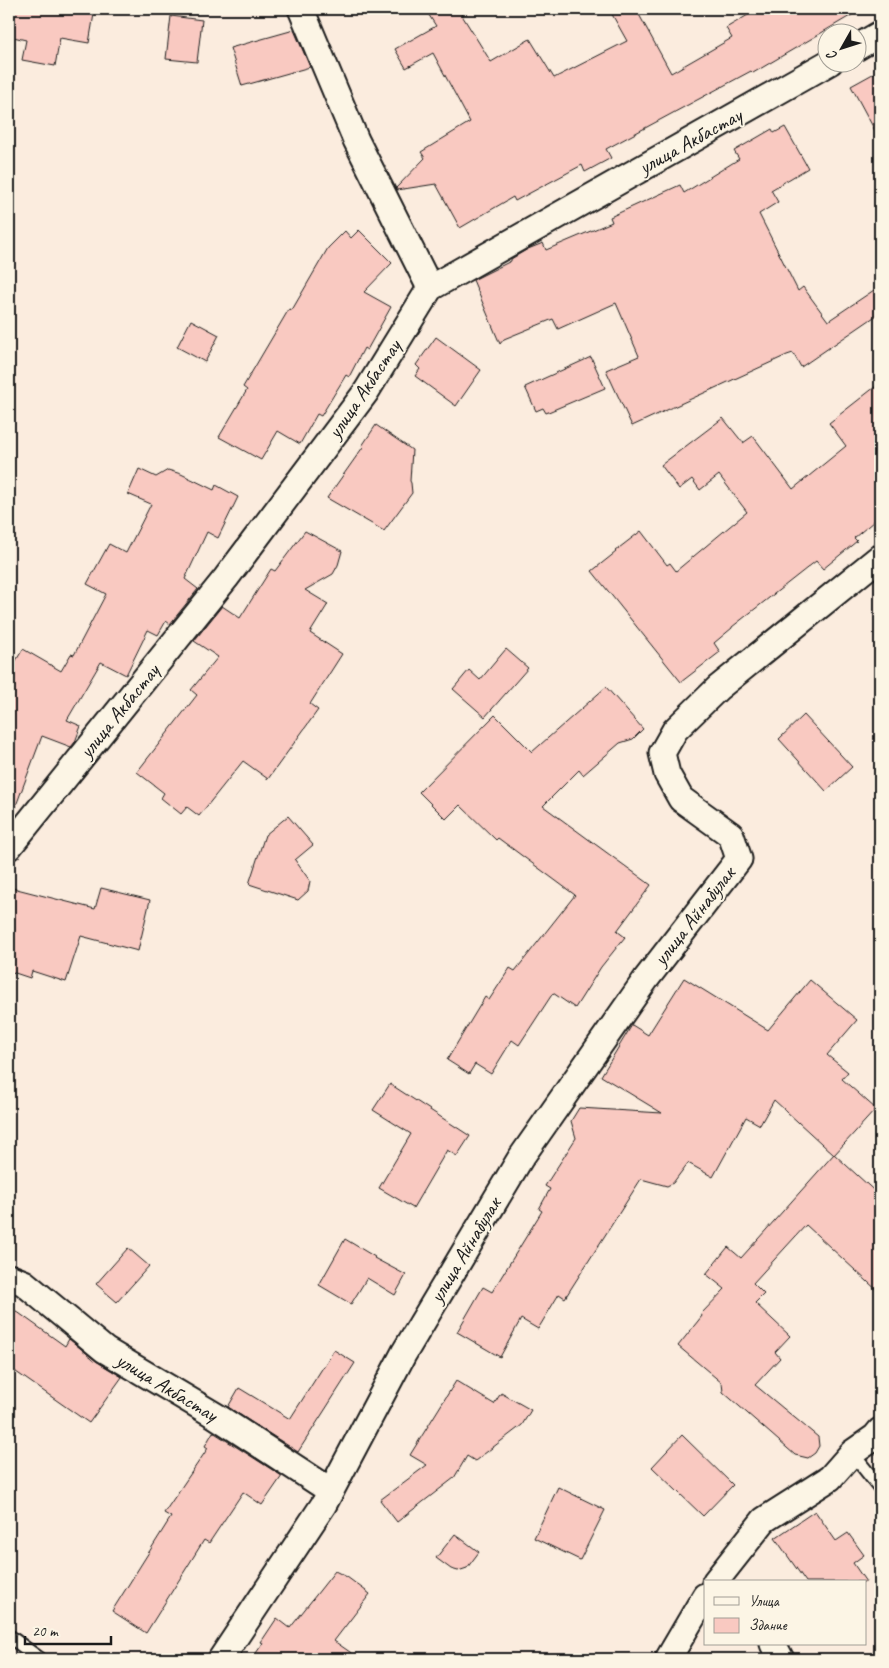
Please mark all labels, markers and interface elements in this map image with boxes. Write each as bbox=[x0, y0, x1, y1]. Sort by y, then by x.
north arrow bbox=[816, 22, 866, 72]
text: С bbox=[822, 46, 841, 64]
street label: улица Акбастау bbox=[632, 101, 748, 181]
street label: улица Акбастау bbox=[320, 333, 408, 445]
street label: улица Акбастау bbox=[72, 657, 166, 765]
street label: улица Айнабулак bbox=[646, 860, 742, 972]
street label: улица Айнабулак bbox=[422, 1191, 508, 1309]
street label: улица Акбастау bbox=[110, 1346, 224, 1428]
legend bbox=[704, 1580, 866, 1646]
text: Улица bbox=[749, 1592, 780, 1611]
scale bar bbox=[25, 1613, 111, 1645]
text: Здание bbox=[749, 1616, 788, 1635]
text: 20 m bbox=[32, 1622, 59, 1641]

